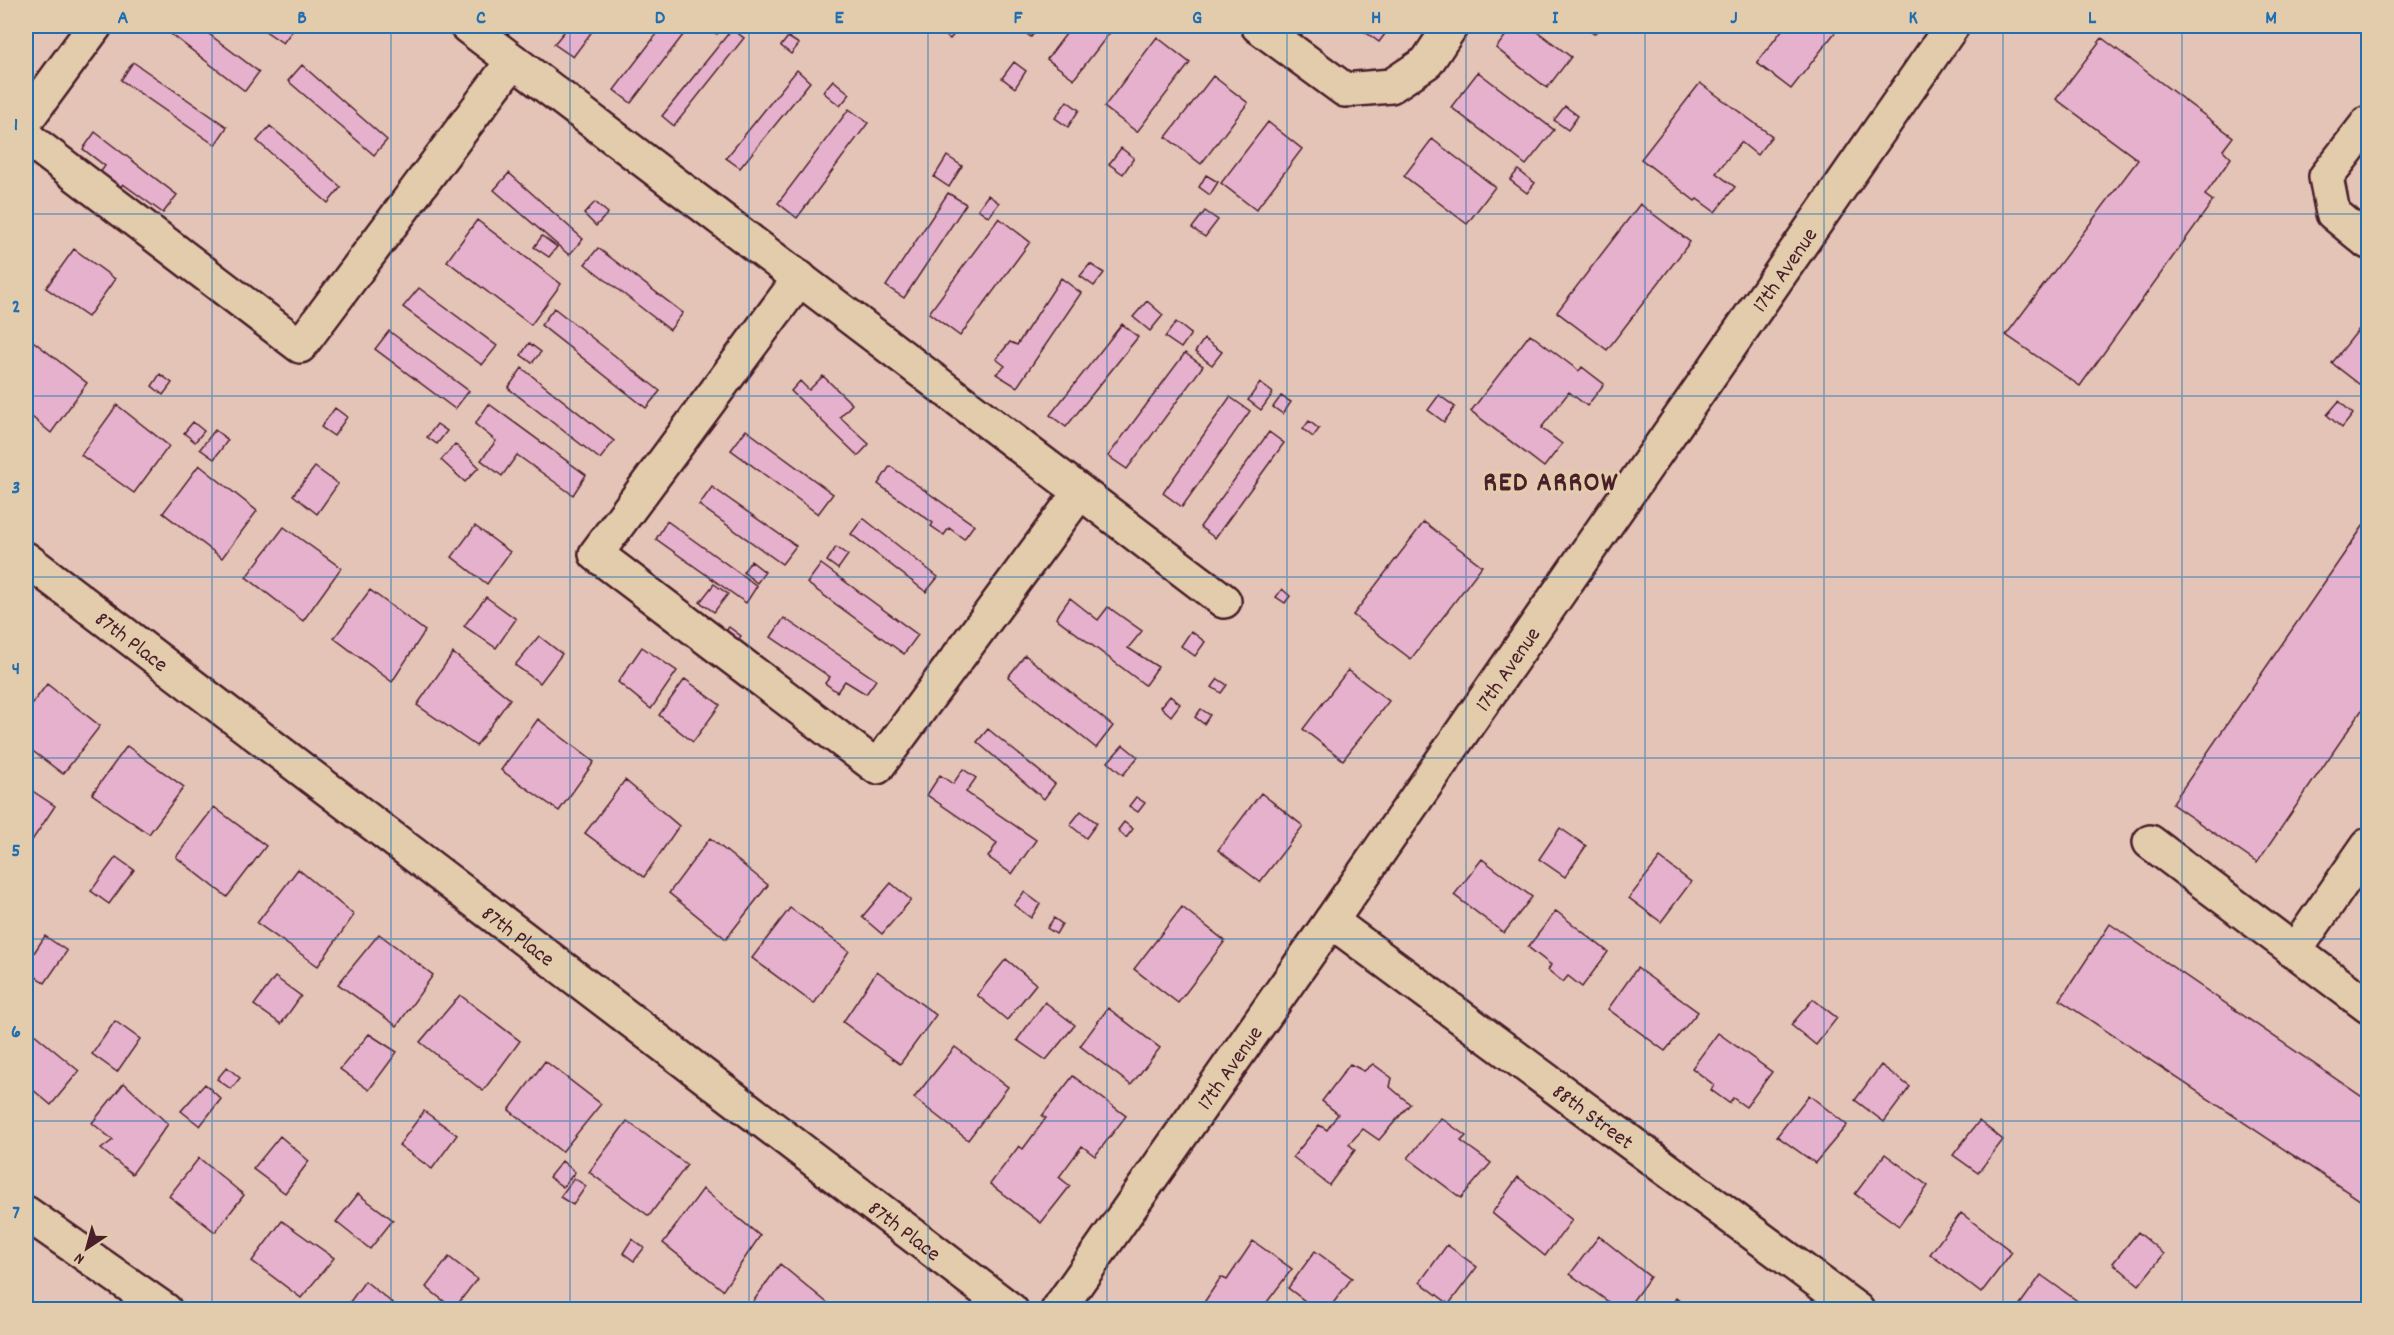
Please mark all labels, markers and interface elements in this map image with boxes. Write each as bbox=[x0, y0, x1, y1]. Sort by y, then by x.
text: A bbox=[118, 5, 129, 33]
text: B bbox=[297, 5, 307, 33]
text: C bbox=[476, 5, 486, 33]
text: D bbox=[655, 5, 666, 33]
text: E bbox=[834, 5, 844, 33]
text: F bbox=[1014, 5, 1024, 33]
text: G bbox=[1192, 5, 1202, 33]
text: H bbox=[1371, 5, 1381, 33]
text: I bbox=[1552, 5, 1559, 33]
text: J bbox=[1730, 5, 1738, 33]
text: K bbox=[1908, 5, 1918, 33]
text: L bbox=[2088, 5, 2097, 33]
text: M bbox=[2265, 5, 2277, 33]
text: 1 bbox=[14, 112, 18, 140]
street label: 17th Avenue bbox=[1746, 222, 1827, 319]
text: 2 bbox=[12, 294, 20, 322]
district label: RED ARROW bbox=[1483, 465, 1619, 505]
text: 3 bbox=[12, 475, 20, 503]
street label: 87th Place bbox=[87, 605, 173, 681]
street label: 17th Avenue bbox=[1469, 622, 1550, 719]
text: 4 bbox=[12, 656, 20, 684]
text: 5 bbox=[11, 838, 21, 866]
street label: 87th Place bbox=[474, 900, 560, 976]
text: 6 bbox=[11, 1019, 21, 1047]
street label: 17th Avenue bbox=[1191, 1020, 1272, 1117]
street label: 88th Street bbox=[1545, 1078, 1639, 1159]
street label: 87th Place bbox=[860, 1194, 946, 1270]
text: 7 bbox=[12, 1200, 20, 1228]
north arrow bbox=[57, 1218, 117, 1278]
text: N bbox=[70, 1246, 90, 1270]

